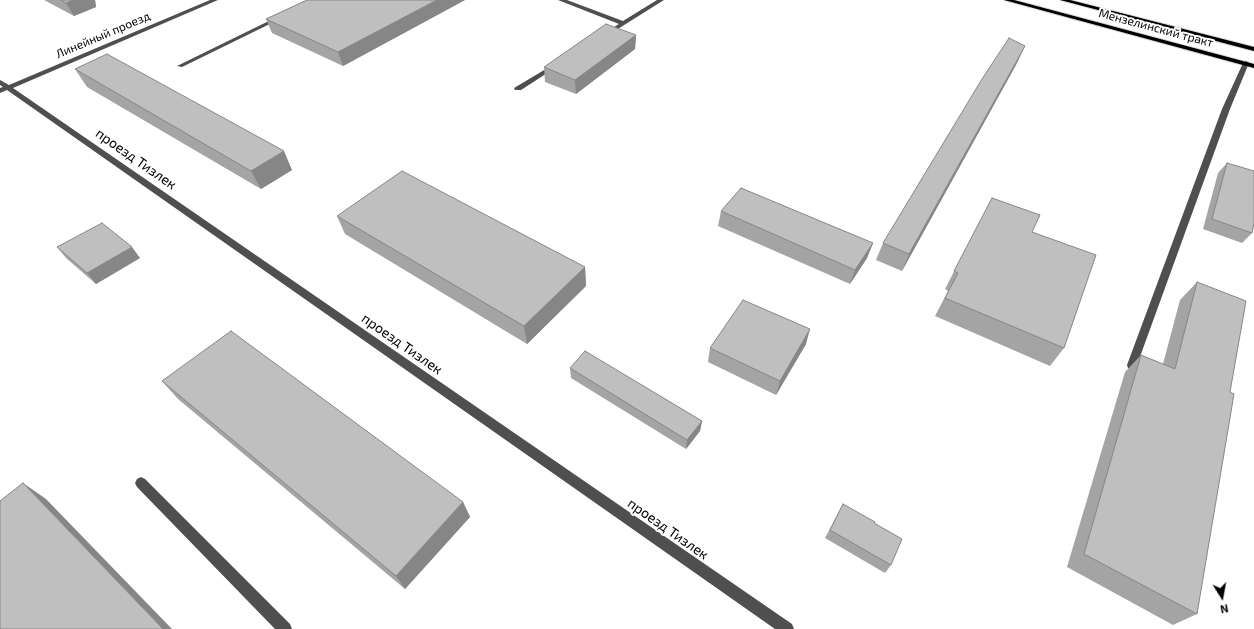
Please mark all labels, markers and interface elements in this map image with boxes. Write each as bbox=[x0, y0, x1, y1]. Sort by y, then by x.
street label: Мензелинский тракт bbox=[1097, 6, 1215, 50]
street label: Линейный проезд bbox=[54, 9, 152, 61]
street label: проезд Тизлек bbox=[92, 125, 180, 193]
street label: проезд Тизлек bbox=[358, 310, 446, 378]
street label: проезд Тизлек bbox=[624, 495, 712, 563]
north arrow bbox=[1202, 577, 1242, 617]
text: N bbox=[1219, 602, 1230, 616]

